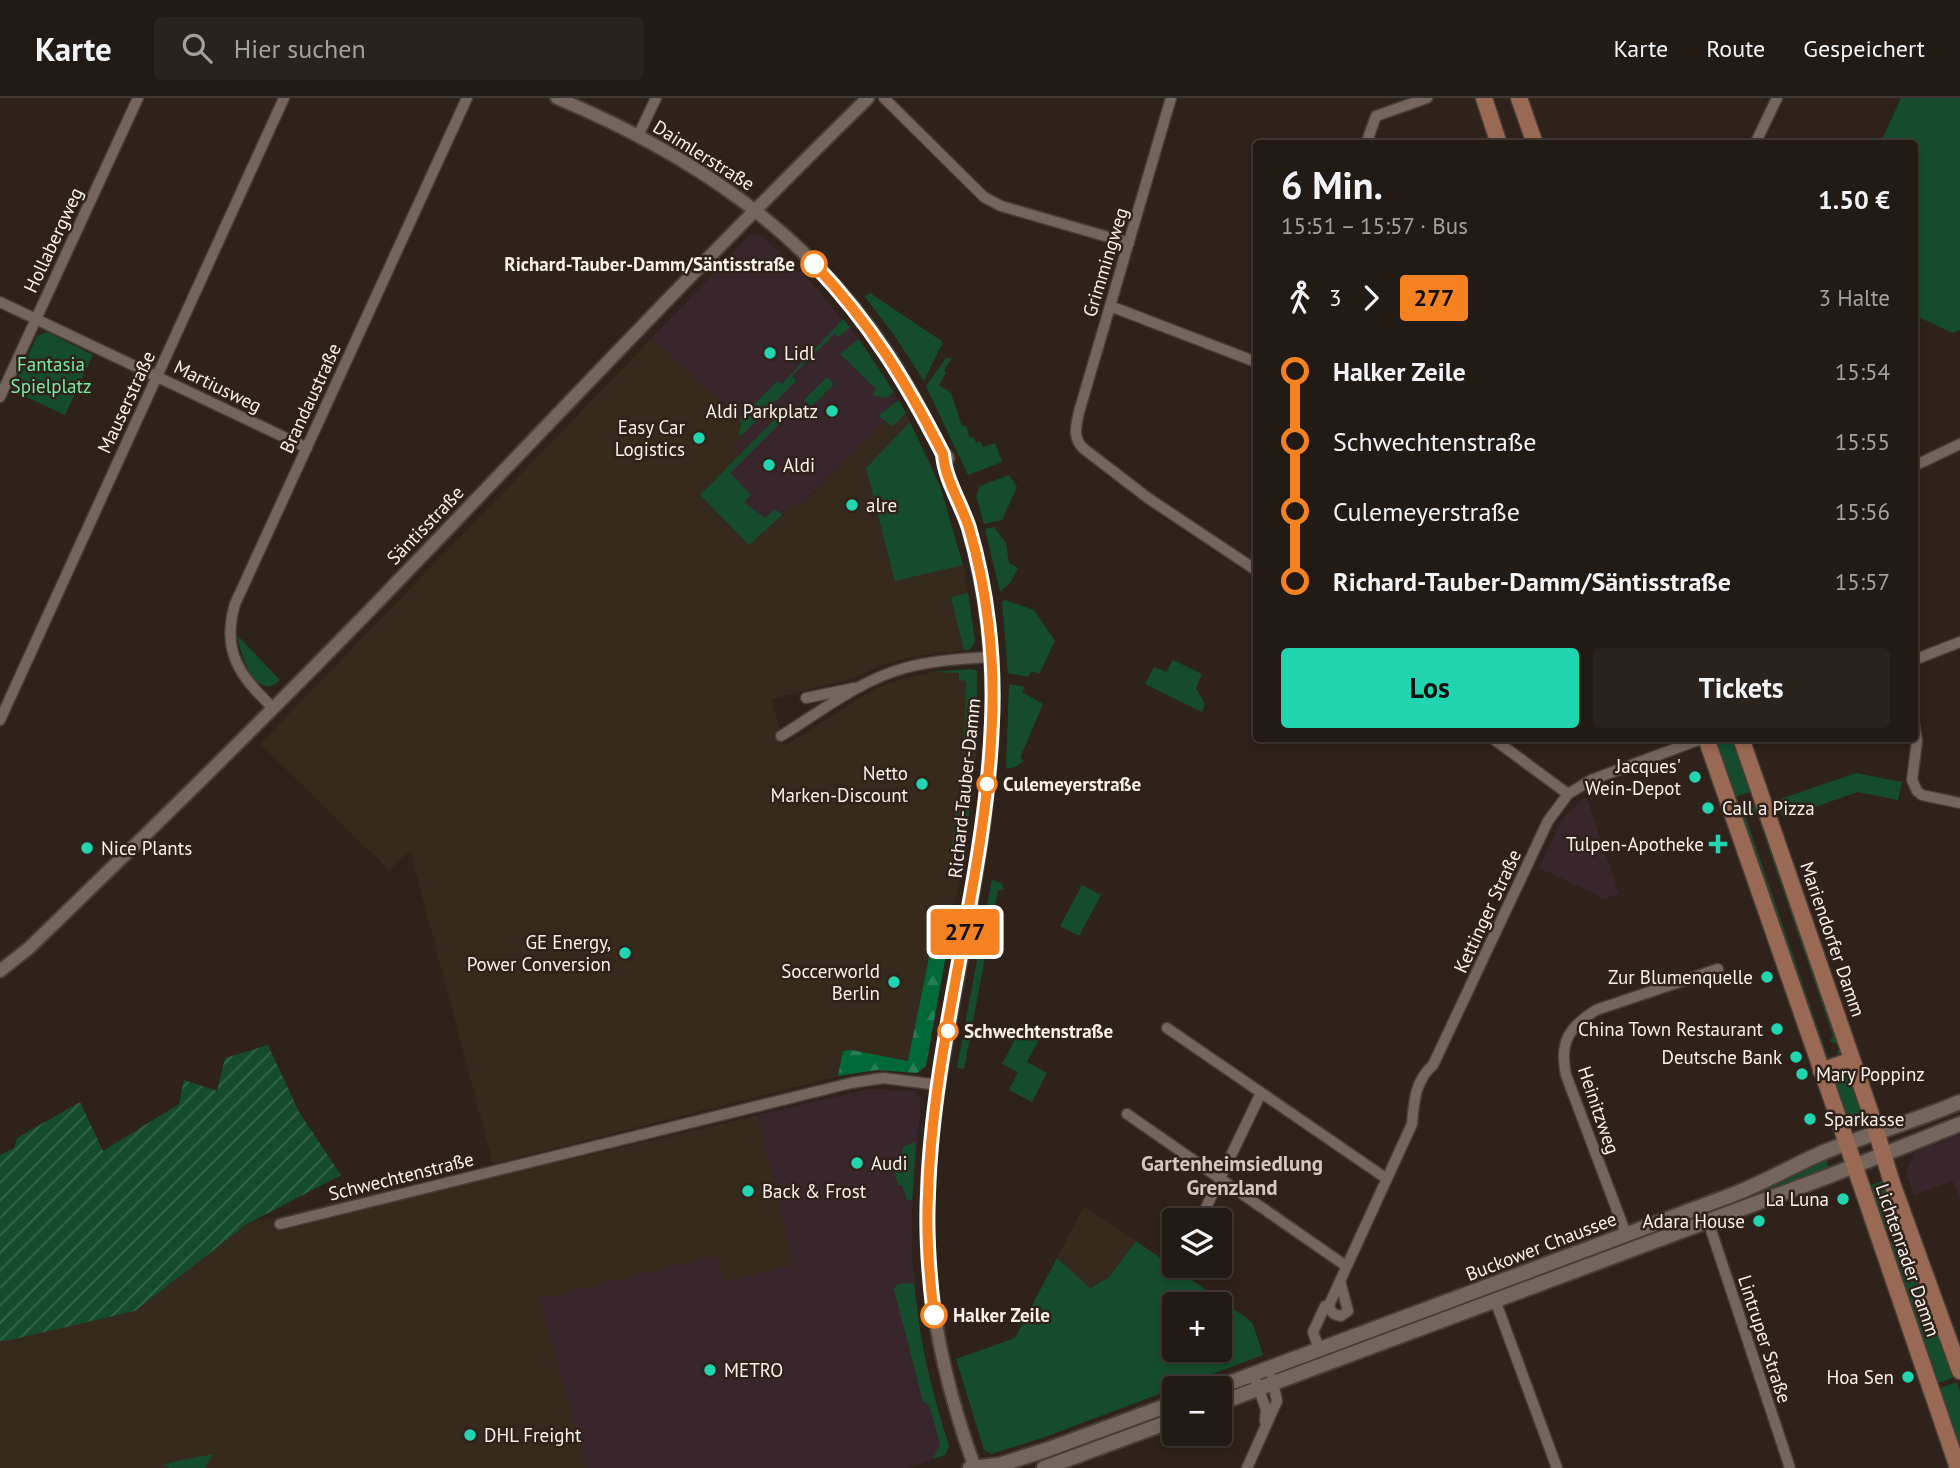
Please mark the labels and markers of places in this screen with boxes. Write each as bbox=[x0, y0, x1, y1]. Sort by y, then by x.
marker: Richard-Tauber-Damm/Säntisstraße bbox=[801, 251, 827, 277]
place label: Richard-Tauber-Damm/Säntisstraße bbox=[504, 252, 795, 276]
place label: Lidl bbox=[784, 341, 815, 365]
marker: Lidl bbox=[762, 345, 778, 361]
place label: Aldi Parkplatz bbox=[706, 399, 818, 423]
marker: Aldi Parkplatz bbox=[824, 403, 840, 419]
place label: Easy Car Logistics bbox=[615, 415, 686, 461]
marker: Easy Car Logistics bbox=[691, 430, 707, 446]
place label: Aldi bbox=[783, 453, 815, 477]
marker: Aldi bbox=[761, 457, 777, 473]
place label: alre bbox=[866, 493, 897, 517]
marker: alre bbox=[844, 497, 860, 513]
place label: Jacques' Wein-Depot bbox=[1585, 754, 1682, 800]
place label: Netto Marken-Discount bbox=[770, 761, 909, 807]
marker: Jacques' Wein-Depot bbox=[1687, 769, 1703, 785]
place label: Culemeyerstraße bbox=[1003, 772, 1141, 796]
marker: Culemeyerstraße bbox=[977, 774, 997, 794]
marker: Netto Marken-Discount bbox=[914, 776, 930, 792]
place label: Call a Pizza bbox=[1722, 796, 1815, 820]
marker: Call a Pizza bbox=[1700, 800, 1716, 816]
place label: Tulpen-Apotheke bbox=[1566, 832, 1704, 856]
place label: Nice Plants bbox=[101, 836, 192, 860]
marker: Tulpen-Apotheke bbox=[1710, 836, 1726, 852]
marker: Nice Plants bbox=[79, 840, 95, 856]
place label: GE Energy, Power Conversion bbox=[467, 930, 611, 976]
marker: GE Energy, Power Conversion bbox=[617, 945, 633, 961]
place label: Soccerworld Berlin bbox=[781, 959, 880, 1005]
place label: Zur Blumenquelle bbox=[1608, 965, 1753, 989]
marker: Zur Blumenquelle bbox=[1759, 969, 1775, 985]
marker: Soccerworld Berlin bbox=[886, 974, 902, 990]
place label: China Town Restaurant bbox=[1578, 1017, 1764, 1041]
place label: Schwechtenstraße bbox=[964, 1019, 1113, 1043]
marker: Schwechtenstraße bbox=[938, 1021, 958, 1041]
marker: China Town Restaurant bbox=[1769, 1021, 1785, 1037]
place label: Deutsche Bank bbox=[1662, 1045, 1782, 1069]
marker: Deutsche Bank bbox=[1788, 1049, 1804, 1065]
place label: Mary Poppinz bbox=[1816, 1062, 1925, 1086]
marker: Mary Poppinz bbox=[1794, 1066, 1810, 1082]
place label: Sparkasse bbox=[1824, 1107, 1904, 1131]
marker: Sparkasse bbox=[1802, 1111, 1818, 1127]
place label: Audi bbox=[871, 1151, 908, 1175]
marker: Audi bbox=[849, 1155, 865, 1171]
place label: Back & Frost bbox=[762, 1179, 867, 1203]
marker: Back & Frost bbox=[740, 1183, 756, 1199]
place label: La Luna bbox=[1766, 1187, 1829, 1211]
marker: La Luna bbox=[1835, 1191, 1851, 1207]
place label: Adara House bbox=[1642, 1209, 1745, 1233]
marker: Adara House bbox=[1751, 1213, 1767, 1229]
marker: Halker Zeile bbox=[921, 1302, 947, 1328]
place label: Halker Zeile bbox=[953, 1303, 1050, 1327]
place label: METRO bbox=[724, 1358, 783, 1382]
marker: METRO bbox=[702, 1362, 718, 1378]
place label: Hoa Sen bbox=[1826, 1365, 1894, 1389]
marker: Hoa Sen bbox=[1900, 1369, 1916, 1385]
place label: DHL Freight bbox=[484, 1423, 582, 1447]
marker: DHL Freight bbox=[462, 1427, 478, 1443]

